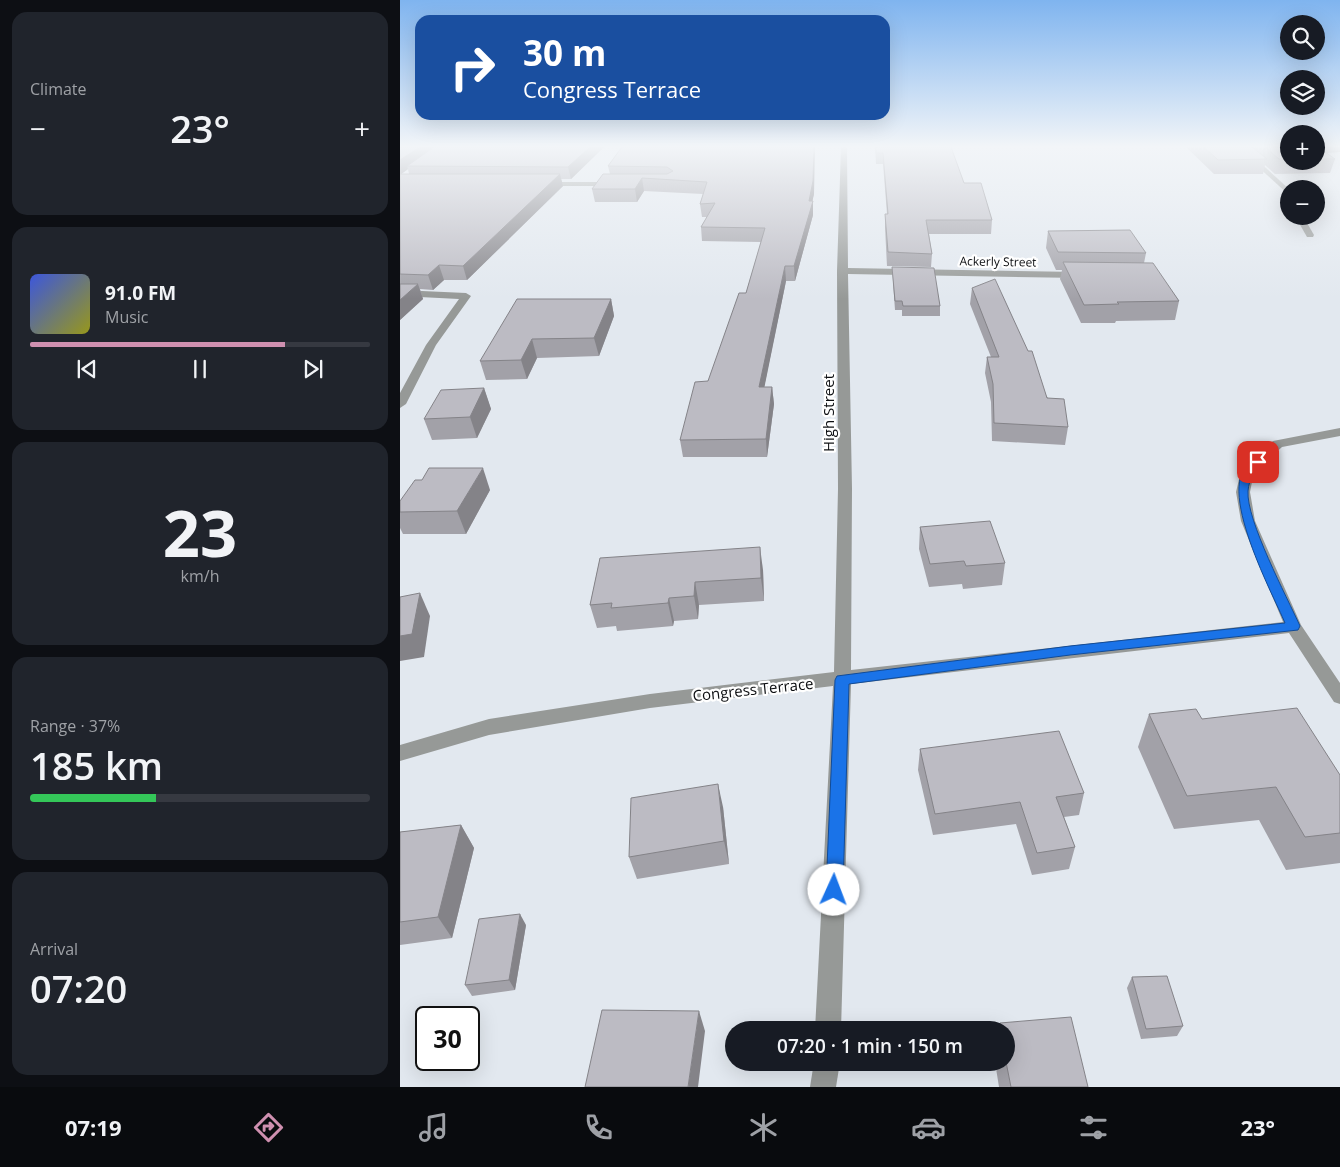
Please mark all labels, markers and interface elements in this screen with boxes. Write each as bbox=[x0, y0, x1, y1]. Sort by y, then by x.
map controls bbox=[1280, 15, 1325, 225]
button: search bbox=[1280, 15, 1325, 60]
text: 30 m bbox=[523, 29, 606, 76]
icon: right bbox=[440, 35, 505, 100]
button: layers bbox=[1280, 70, 1325, 115]
text: Congress Terrace bbox=[523, 74, 701, 104]
text: Climate bbox=[30, 78, 87, 100]
text: 23° bbox=[170, 102, 230, 154]
text: − bbox=[30, 109, 46, 147]
text: + bbox=[354, 109, 370, 147]
button: + bbox=[1280, 125, 1325, 170]
button: − bbox=[1280, 180, 1325, 225]
street label: Ackerly Street bbox=[959, 252, 1037, 271]
text: 91.0 FM bbox=[105, 280, 176, 306]
text: Music bbox=[105, 306, 149, 328]
icon: previous bbox=[73, 355, 101, 383]
icon: pause bbox=[186, 355, 214, 383]
icon: next bbox=[299, 355, 327, 383]
street label: High Street bbox=[818, 374, 838, 452]
pin bbox=[1237, 441, 1279, 483]
icon: arrive bbox=[1244, 448, 1272, 476]
text: 23 bbox=[163, 488, 237, 576]
text: km/h bbox=[181, 565, 219, 587]
street label: Congress Terrace bbox=[691, 673, 814, 705]
text: Range · 37% bbox=[30, 715, 120, 737]
text: 185 km bbox=[30, 739, 163, 791]
position arrow bbox=[807, 863, 859, 915]
text: Arrival bbox=[30, 938, 78, 960]
text: 07:20 bbox=[30, 962, 127, 1014]
speed limit sign: 30 bbox=[415, 1006, 480, 1071]
text: 07:20 · 1 min · 150 m bbox=[777, 1033, 963, 1059]
icon: directions bbox=[251, 1110, 286, 1145]
icon: music bbox=[416, 1110, 451, 1145]
icon: phone bbox=[581, 1110, 616, 1145]
icon: climate bbox=[746, 1110, 781, 1145]
icon: car bbox=[911, 1110, 946, 1145]
icon: filters bbox=[1076, 1110, 1111, 1145]
text: 07:19 bbox=[65, 1112, 122, 1142]
text: 23° bbox=[1240, 1112, 1275, 1142]

